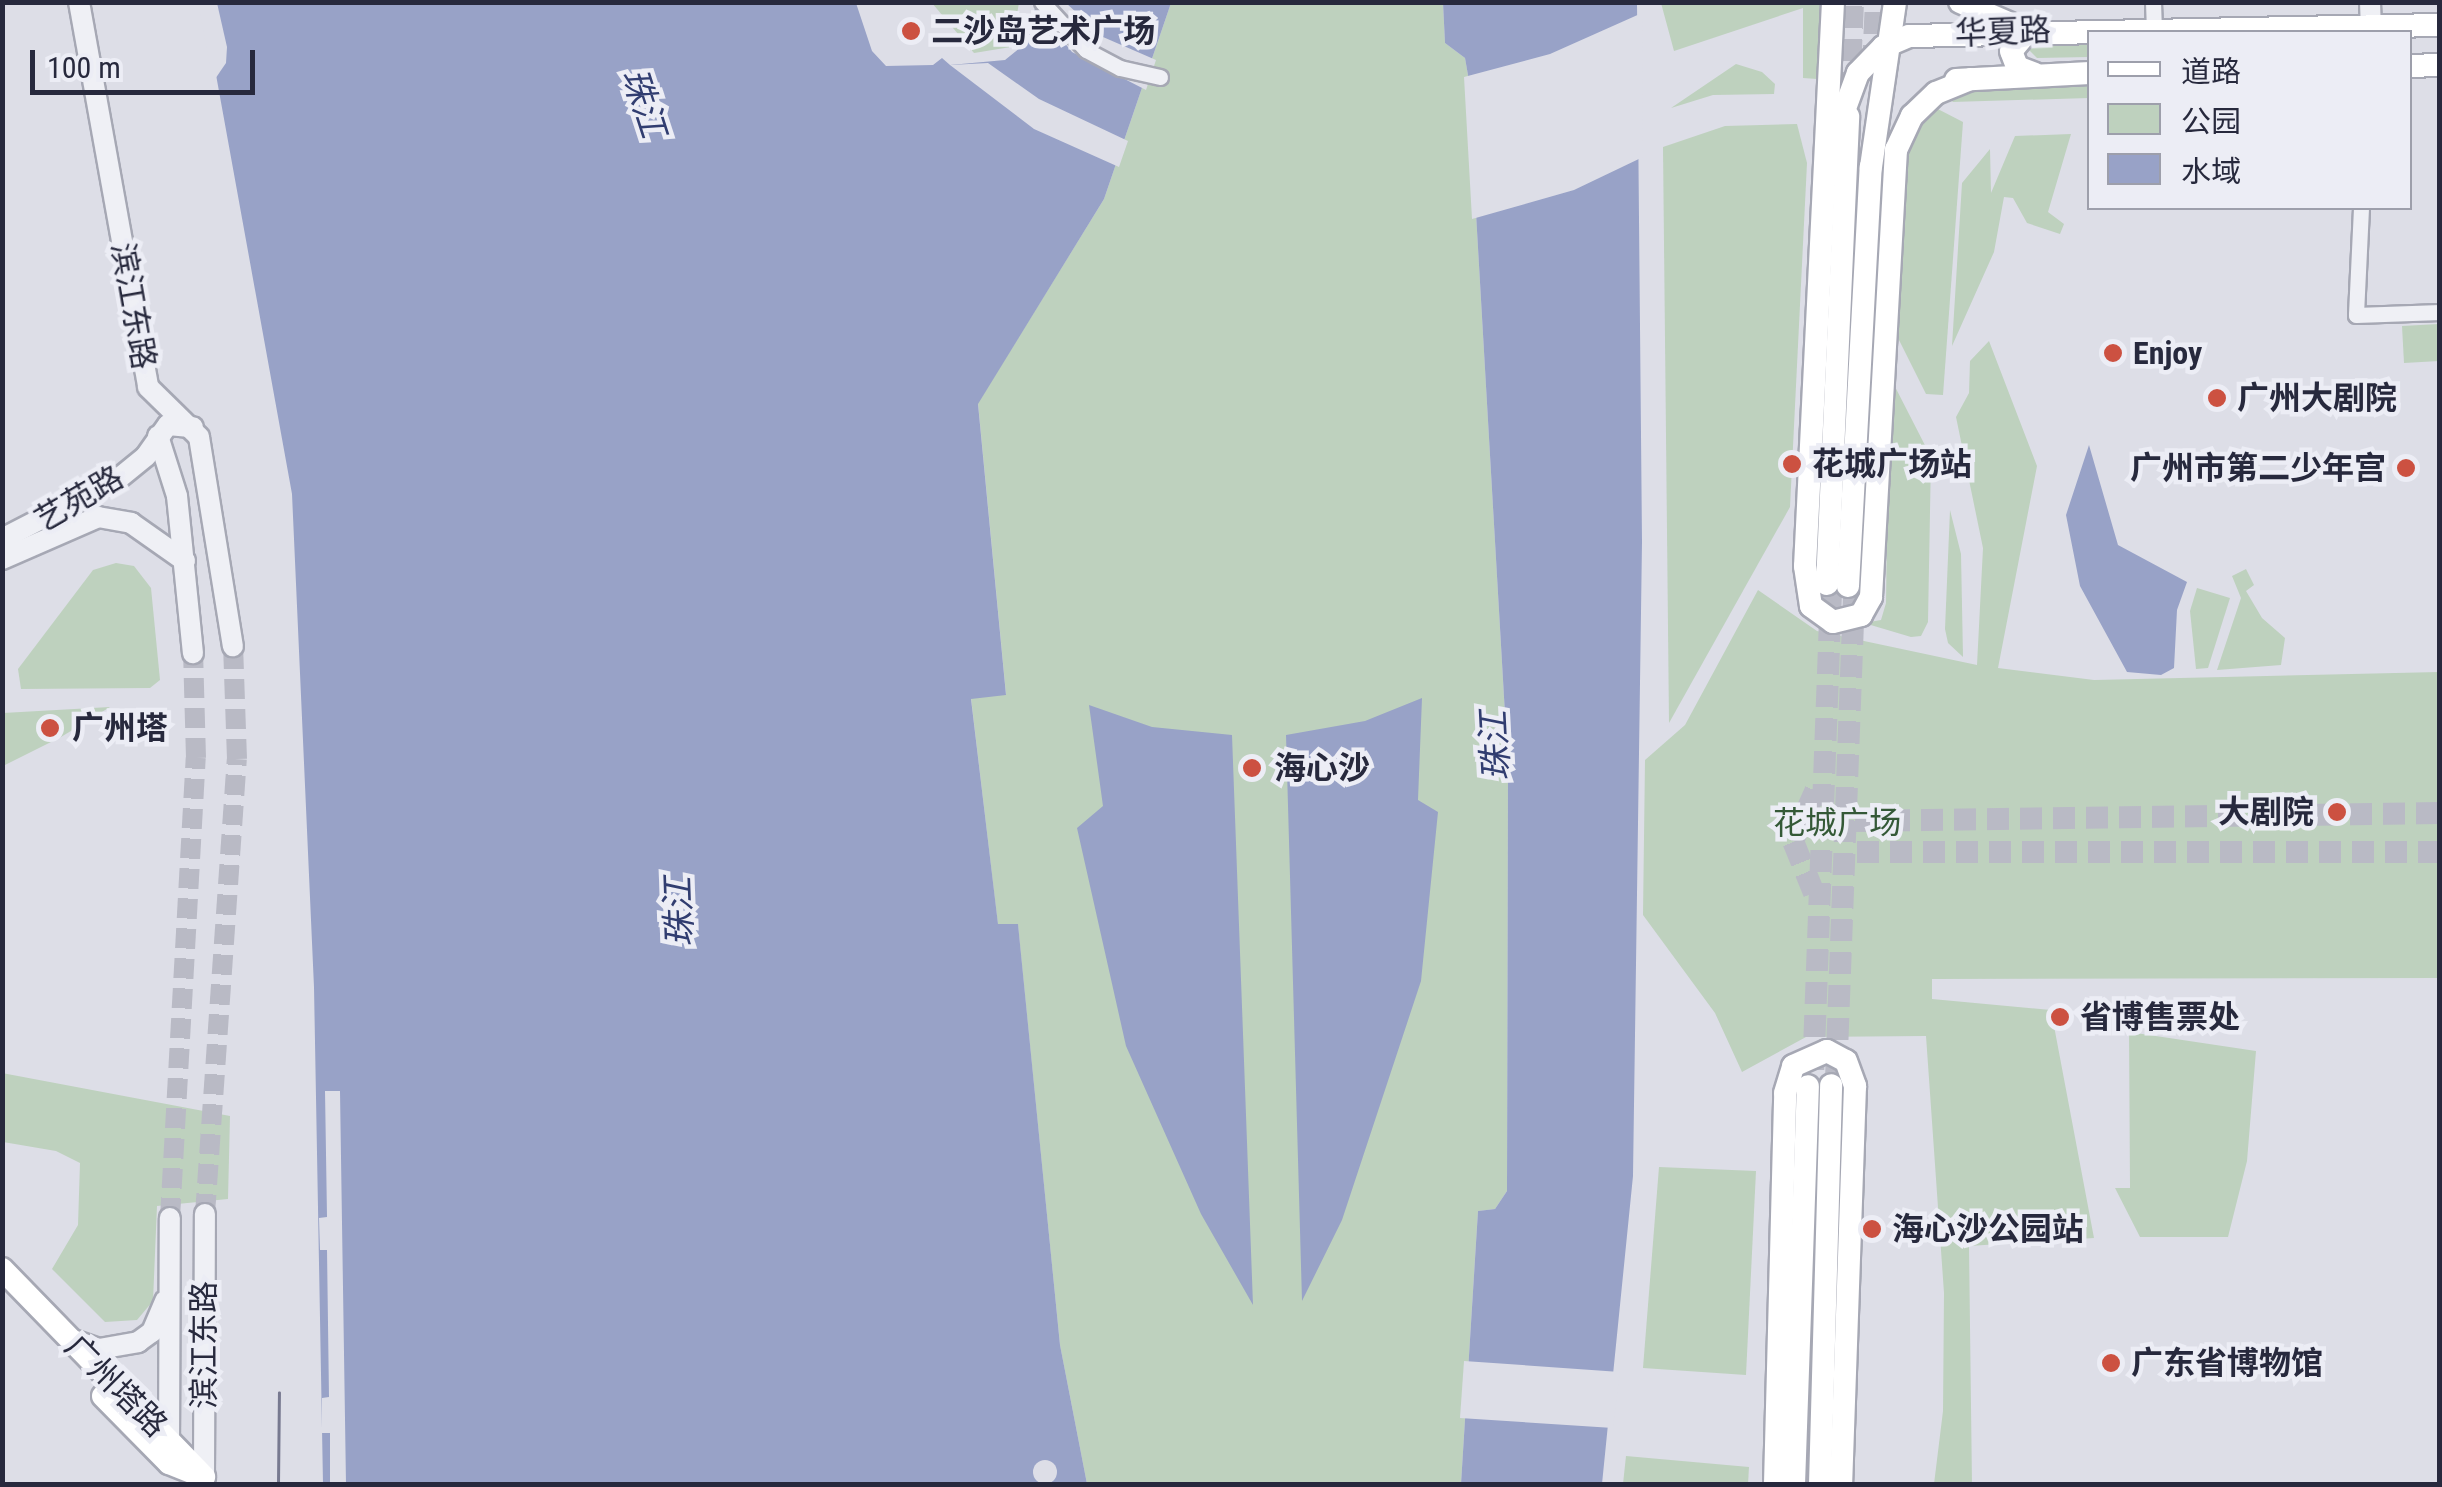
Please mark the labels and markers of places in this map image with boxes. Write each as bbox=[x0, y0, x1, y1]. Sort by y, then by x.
place label: 二沙岛艺术广场 bbox=[931, 12, 1155, 50]
marker: 二沙岛艺术广场 bbox=[900, 20, 922, 42]
place label: Enjoy bbox=[2133, 334, 2202, 372]
marker: Enjoy bbox=[2102, 342, 2124, 364]
place label: 广州大剧院 bbox=[2237, 379, 2397, 417]
marker: 广州大剧院 bbox=[2206, 387, 2228, 409]
place label: 花城广场站 bbox=[1812, 445, 1972, 483]
place label: 广州市第二少年宫 bbox=[2130, 449, 2386, 487]
marker: 花城广场站 bbox=[1781, 453, 1803, 475]
marker: 广州市第二少年宫 bbox=[2395, 457, 2417, 479]
place label: 广州塔 bbox=[72, 709, 168, 747]
marker: 广州塔 bbox=[37, 715, 63, 741]
place label: 海心沙 bbox=[1274, 749, 1370, 787]
marker: 海心沙 bbox=[1239, 755, 1265, 781]
place label: 大剧院 bbox=[2218, 793, 2314, 831]
marker: 大剧院 bbox=[2324, 799, 2350, 825]
place label: 省博售票处 bbox=[2080, 998, 2240, 1036]
marker: 省博售票处 bbox=[2049, 1006, 2071, 1028]
place label: 海心沙公园站 bbox=[1892, 1210, 2084, 1248]
marker: 海心沙公园站 bbox=[1861, 1218, 1883, 1240]
place label: 广东省博物馆 bbox=[2131, 1344, 2323, 1382]
marker: 广东省博物馆 bbox=[2100, 1352, 2122, 1374]

